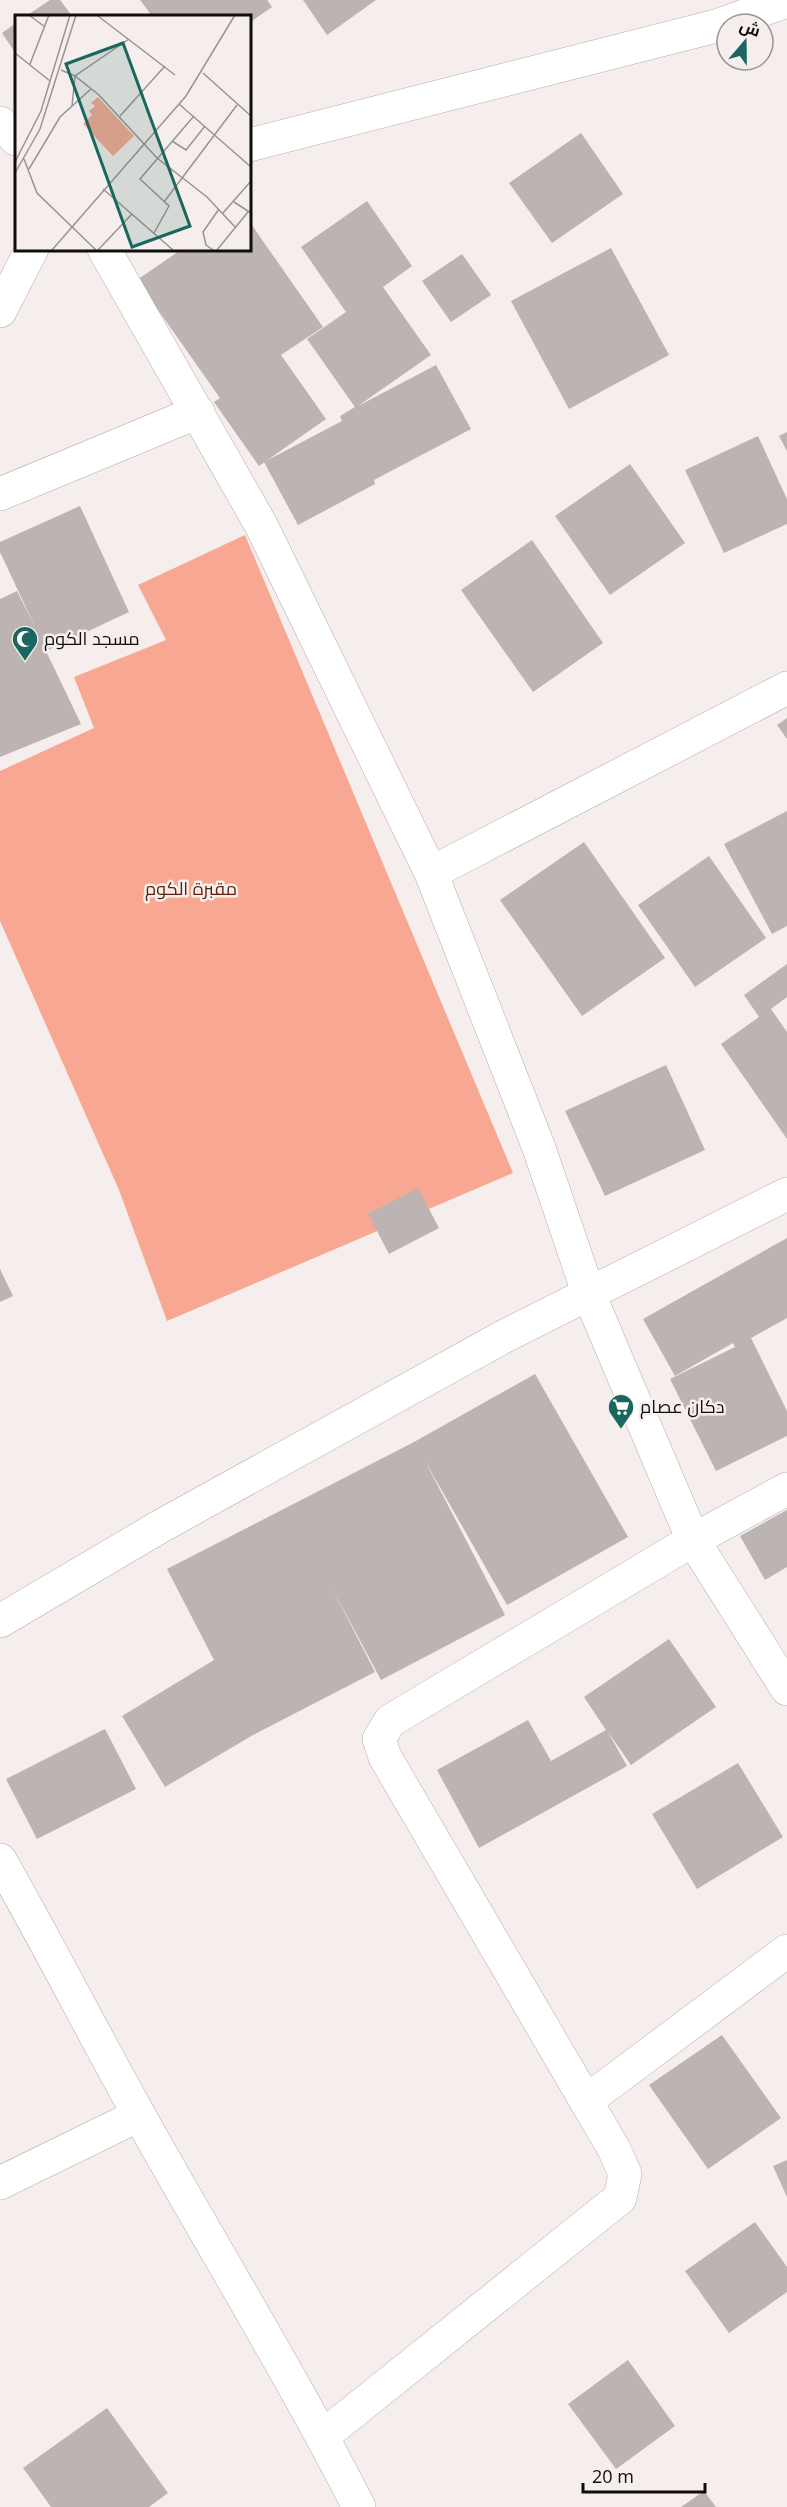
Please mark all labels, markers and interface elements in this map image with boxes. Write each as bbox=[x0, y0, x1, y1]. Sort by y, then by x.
north arrow bbox=[715, 12, 775, 72]
text: ش bbox=[737, 14, 764, 42]
inset map bbox=[15, 15, 250, 250]
mosque icon: مسجد الكوم bbox=[10, 624, 40, 662]
place label: مسجد الكوم bbox=[44, 626, 140, 651]
park label: مقبرة الكوم bbox=[145, 876, 237, 901]
supermarket icon: دكان عصام bbox=[606, 1392, 636, 1430]
place label: دكان عصام bbox=[640, 1394, 725, 1419]
scale bar bbox=[583, 2456, 704, 2494]
text: 20 m bbox=[592, 2464, 634, 2488]

